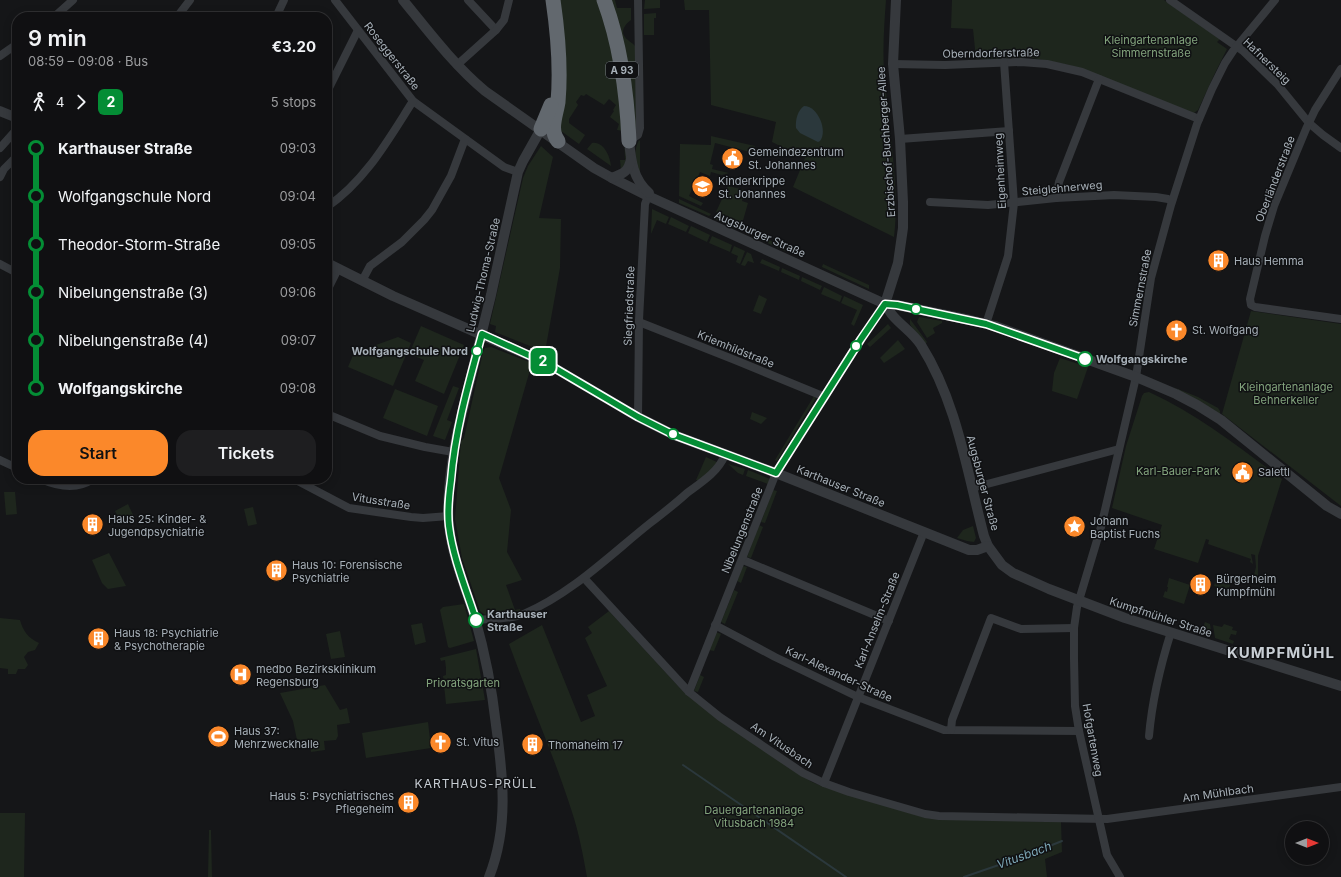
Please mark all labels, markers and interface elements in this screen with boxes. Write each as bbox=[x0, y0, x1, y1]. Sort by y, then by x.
street label: Roseggerstraße bbox=[361, 19, 423, 93]
text: 9 min bbox=[28, 25, 87, 51]
park label: Kleingartenanlage Simmernstraße bbox=[1104, 33, 1198, 60]
street label: Hafnersteig bbox=[1240, 35, 1294, 87]
text: €3.20 bbox=[272, 37, 316, 56]
street label: Oberndorferstraße bbox=[942, 45, 1040, 61]
text: 08:59 – 09:08 · Bus bbox=[28, 53, 148, 69]
road number: A 93 bbox=[606, 62, 638, 78]
street label: Erzbischof-Buchberger-Allee bbox=[874, 66, 898, 218]
icon: walk bbox=[28, 91, 50, 113]
icon: forward bbox=[70, 91, 92, 113]
text: 2 bbox=[106, 93, 115, 110]
text: 4 bbox=[56, 94, 64, 110]
text: 5 stops bbox=[271, 94, 316, 110]
street label: Eigenheimweg bbox=[991, 133, 1009, 209]
street label: Oberländerstraße bbox=[1252, 134, 1298, 224]
text: Karthauser Straße bbox=[58, 139, 193, 158]
text: 09:03 bbox=[280, 140, 316, 156]
public building icon: Gemeindezentrum St. Johannes bbox=[719, 145, 745, 171]
place label: Gemeindezentrum St. Johannes bbox=[748, 145, 844, 172]
school or university icon: Kinderkrippe St. Johannes bbox=[689, 174, 715, 200]
place label: Kinderkrippe St. Johannes bbox=[718, 174, 786, 201]
street label: Steiglehnerweg bbox=[1021, 177, 1103, 199]
text: Wolfgangschule Nord bbox=[58, 187, 211, 206]
text: 09:04 bbox=[279, 188, 316, 204]
street label: Augsburger Straße bbox=[712, 208, 808, 260]
street label: Ludwig-Thoma-Straße bbox=[463, 216, 503, 334]
text: Theodor-Storm-Straße bbox=[58, 235, 220, 254]
text: 09:05 bbox=[280, 236, 316, 252]
street label: Simmernstraße bbox=[1126, 248, 1154, 328]
building icon: Haus Hemma bbox=[1205, 248, 1231, 274]
place label: Haus Hemma bbox=[1234, 254, 1304, 268]
street label: Siegfriedstraße bbox=[621, 266, 637, 346]
text: Nibelungenstraße (3) bbox=[58, 283, 208, 302]
text: 09:06 bbox=[280, 284, 316, 300]
unlabelled marker bbox=[910, 303, 922, 315]
church icon: St. Wolfgang bbox=[1164, 317, 1190, 343]
place label: St. Wolfgang bbox=[1192, 323, 1258, 337]
street label: Kriemhildstraße bbox=[695, 327, 777, 371]
text: Nibelungenstraße (4) bbox=[58, 331, 209, 350]
text: 09:07 bbox=[281, 332, 316, 348]
unlabelled marker bbox=[850, 340, 862, 352]
place label: Wolfgangschule Nord bbox=[351, 344, 468, 358]
marker: Wolfgangschule Nord bbox=[471, 345, 483, 357]
line badge: 2 bbox=[530, 348, 556, 374]
marker: Wolfgangskirche bbox=[1077, 351, 1093, 367]
text: 2 bbox=[539, 352, 547, 369]
place label: Wolfgangskirche bbox=[1096, 352, 1188, 366]
text: Wolfgangskirche bbox=[58, 379, 183, 398]
text: 09:08 bbox=[280, 380, 316, 396]
park label: Kleingartenanlage Behnerkeller bbox=[1239, 380, 1333, 407]
unlabelled marker bbox=[667, 428, 679, 440]
button: Start bbox=[28, 430, 168, 476]
button: Tickets bbox=[176, 430, 316, 476]
street label: Augsburger Straße bbox=[964, 434, 1002, 532]
public building icon: Salettl bbox=[1230, 459, 1256, 485]
street label: Karthauser Straße bbox=[795, 462, 887, 510]
park label: Karl-Bauer-Park bbox=[1136, 464, 1220, 478]
place label: Salettl bbox=[1258, 465, 1290, 479]
street label: Nibelungenstraße bbox=[718, 485, 766, 575]
street label: Vitusstraße bbox=[351, 489, 411, 513]
building icon: Haus 25: Kinder- & Jugendpsychiatrie bbox=[80, 512, 106, 538]
place label: Haus 25: Kinder- & Jugendpsychiatrie bbox=[108, 512, 206, 539]
place icon: Johann Baptist Fuchs bbox=[1061, 514, 1087, 540]
place label: Johann Baptist Fuchs bbox=[1090, 514, 1160, 541]
building icon: Haus 10: Forensische Psychiatrie bbox=[264, 558, 290, 584]
place label: Haus 10: Forensische Psychiatrie bbox=[292, 558, 402, 585]
street label: Karl-Anselm-Straße bbox=[851, 570, 903, 670]
building icon: Bürgerheim Kumpfmühl bbox=[1187, 572, 1213, 598]
place label: Bürgerheim Kumpfmühl bbox=[1216, 572, 1276, 599]
street label: Kumpfmühler Straße bbox=[1108, 594, 1214, 640]
place label: Karthauser Straße bbox=[487, 607, 548, 634]
marker: Karthauser Straße bbox=[468, 612, 484, 628]
building icon: Haus 18: Psychiatrie & Psychotherapie bbox=[85, 626, 111, 652]
place label: Haus 18: Psychiatrie & Psychotherapie bbox=[114, 626, 219, 653]
street label: Karl-Alexander-Straße bbox=[783, 643, 895, 705]
district label: KUMPFMÜHL bbox=[1227, 643, 1335, 662]
hospital icon: medbo Bezirksklinikum Regensburg bbox=[227, 662, 253, 688]
place label: medbo Bezirksklinikum Regensburg bbox=[256, 662, 376, 689]
park label: Prioratsgarten bbox=[426, 676, 500, 690]
street label: Hofgartenweg bbox=[1080, 702, 1106, 778]
street label: Am Vitusbach bbox=[748, 719, 816, 771]
sports icon: Haus 37: Mehrzweckhalle bbox=[206, 724, 232, 750]
place label: Haus 37: Mehrzweckhalle bbox=[234, 724, 319, 751]
church icon: St. Vitus bbox=[428, 729, 454, 755]
building icon: Thomaheim 17 bbox=[520, 732, 546, 758]
place label: St. Vitus bbox=[456, 735, 499, 749]
place label: Thomaheim 17 bbox=[548, 738, 623, 752]
district label: KARTHAUS-PRÜLL bbox=[415, 776, 537, 791]
street label: Am Mühlbach bbox=[1181, 781, 1255, 805]
place label: Haus 5: Psychiatrisches Pflegeheim bbox=[269, 789, 394, 816]
building icon: Haus 5: Psychiatrisches Pflegeheim bbox=[396, 789, 422, 815]
park label: Dauergartenanlage Vitusbach 1984 bbox=[704, 803, 804, 830]
north arrow bbox=[1285, 821, 1329, 865]
map controls bbox=[1285, 821, 1329, 865]
water label: Vitusbach bbox=[995, 838, 1053, 872]

